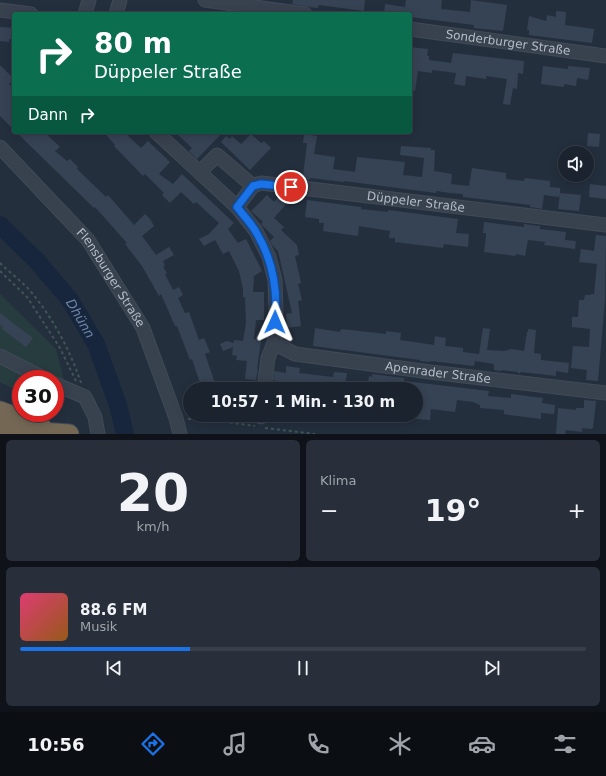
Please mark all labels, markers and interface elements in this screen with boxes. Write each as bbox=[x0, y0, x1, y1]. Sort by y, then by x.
text: 80 m bbox=[94, 27, 172, 60]
street label: Sonderburger Straße bbox=[445, 27, 571, 58]
icon: right bbox=[28, 28, 80, 80]
text: Düppeler Straße bbox=[94, 61, 242, 82]
icon: right bbox=[76, 104, 98, 126]
text: Dann bbox=[28, 106, 68, 124]
map controls bbox=[558, 146, 594, 182]
button: sound bbox=[558, 146, 594, 182]
pin bbox=[274, 170, 308, 204]
icon: arrive bbox=[280, 176, 302, 198]
street label: Düppeler Straße bbox=[366, 189, 466, 215]
street label: Flensburger Straße bbox=[74, 225, 148, 330]
water label: Dhünn bbox=[63, 296, 98, 341]
position arrow bbox=[254, 301, 296, 343]
street label: Apenrader Straße bbox=[384, 359, 492, 386]
speed limit sign: 30 bbox=[12, 370, 64, 422]
text: 10:57 · 1 Min. · 130 m bbox=[211, 393, 395, 411]
text: 20 bbox=[117, 463, 189, 523]
text: Klima bbox=[320, 473, 356, 488]
text: 19° bbox=[425, 493, 481, 528]
text: − bbox=[320, 498, 338, 523]
text: + bbox=[568, 498, 586, 523]
text: km/h bbox=[137, 519, 169, 534]
text: 88.6 FM bbox=[80, 601, 147, 619]
text: Musik bbox=[80, 619, 117, 634]
icon: previous bbox=[103, 657, 125, 679]
icon: pause bbox=[292, 657, 314, 679]
icon: next bbox=[481, 657, 503, 679]
icon: directions bbox=[139, 730, 167, 758]
icon: music bbox=[221, 730, 249, 758]
icon: phone bbox=[304, 730, 332, 758]
icon: climate bbox=[386, 730, 414, 758]
icon: car bbox=[468, 730, 496, 758]
icon: filters bbox=[551, 730, 579, 758]
text: 10:56 bbox=[27, 734, 84, 755]

